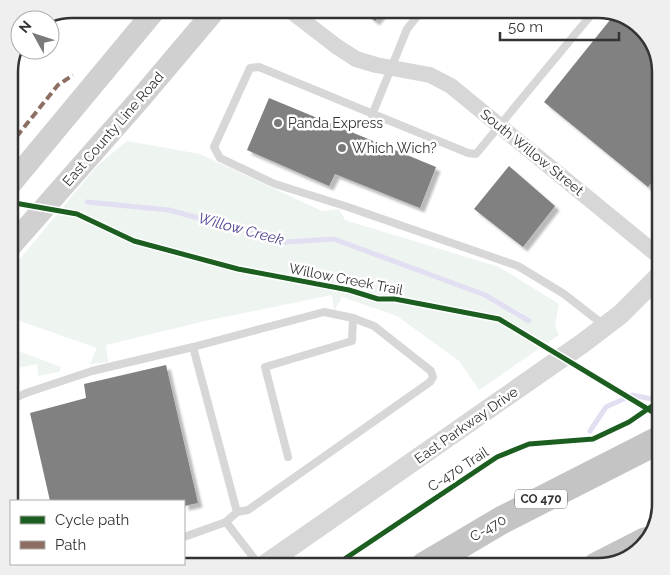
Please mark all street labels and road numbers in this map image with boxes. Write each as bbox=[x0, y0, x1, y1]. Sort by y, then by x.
street label: East County Line Road bbox=[59, 69, 167, 189]
street label: South Willow Street bbox=[477, 106, 587, 199]
street label: Willow Creek Trail bbox=[288, 260, 405, 298]
street label: East Parkway Drive bbox=[411, 383, 521, 467]
street label: C-470 Trail bbox=[425, 443, 491, 494]
road number: CO 470 bbox=[515, 489, 567, 508]
street label: C-470 bbox=[467, 511, 509, 545]

